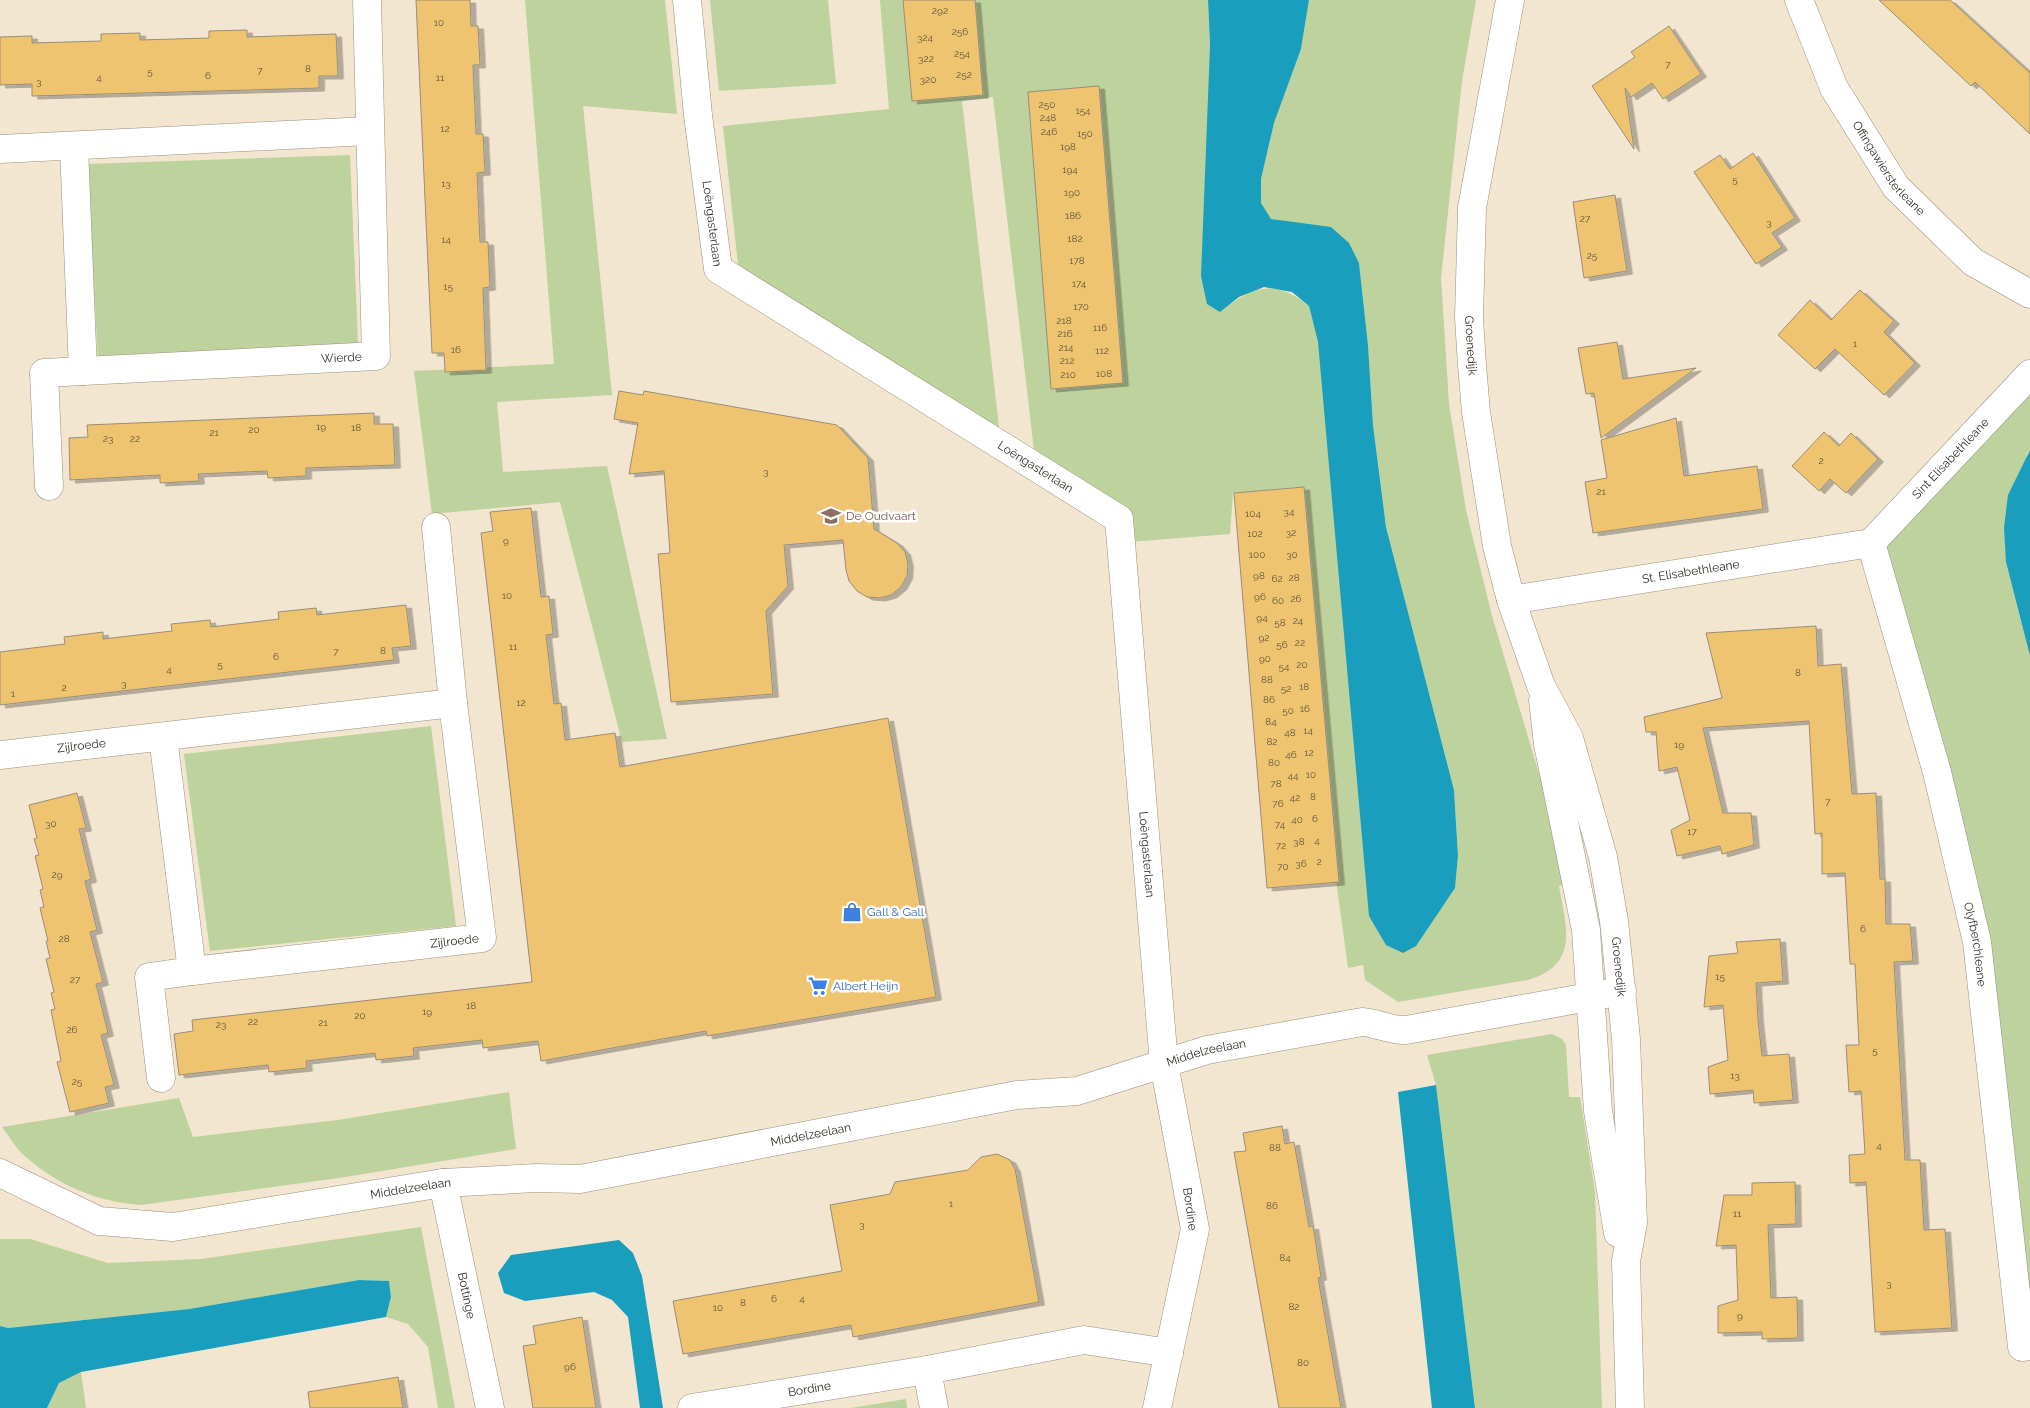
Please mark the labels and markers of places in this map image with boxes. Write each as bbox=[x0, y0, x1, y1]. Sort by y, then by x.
school or university icon: De Oudvaart bbox=[820, 505, 842, 527]
place label: De Oudvaart bbox=[846, 509, 916, 523]
shop icon: Gall & Gall bbox=[841, 901, 863, 923]
place label: Gall & Gall bbox=[867, 905, 925, 919]
supermarket icon: Albert Heijn bbox=[807, 975, 829, 997]
place label: Albert Heijn bbox=[833, 979, 898, 993]

